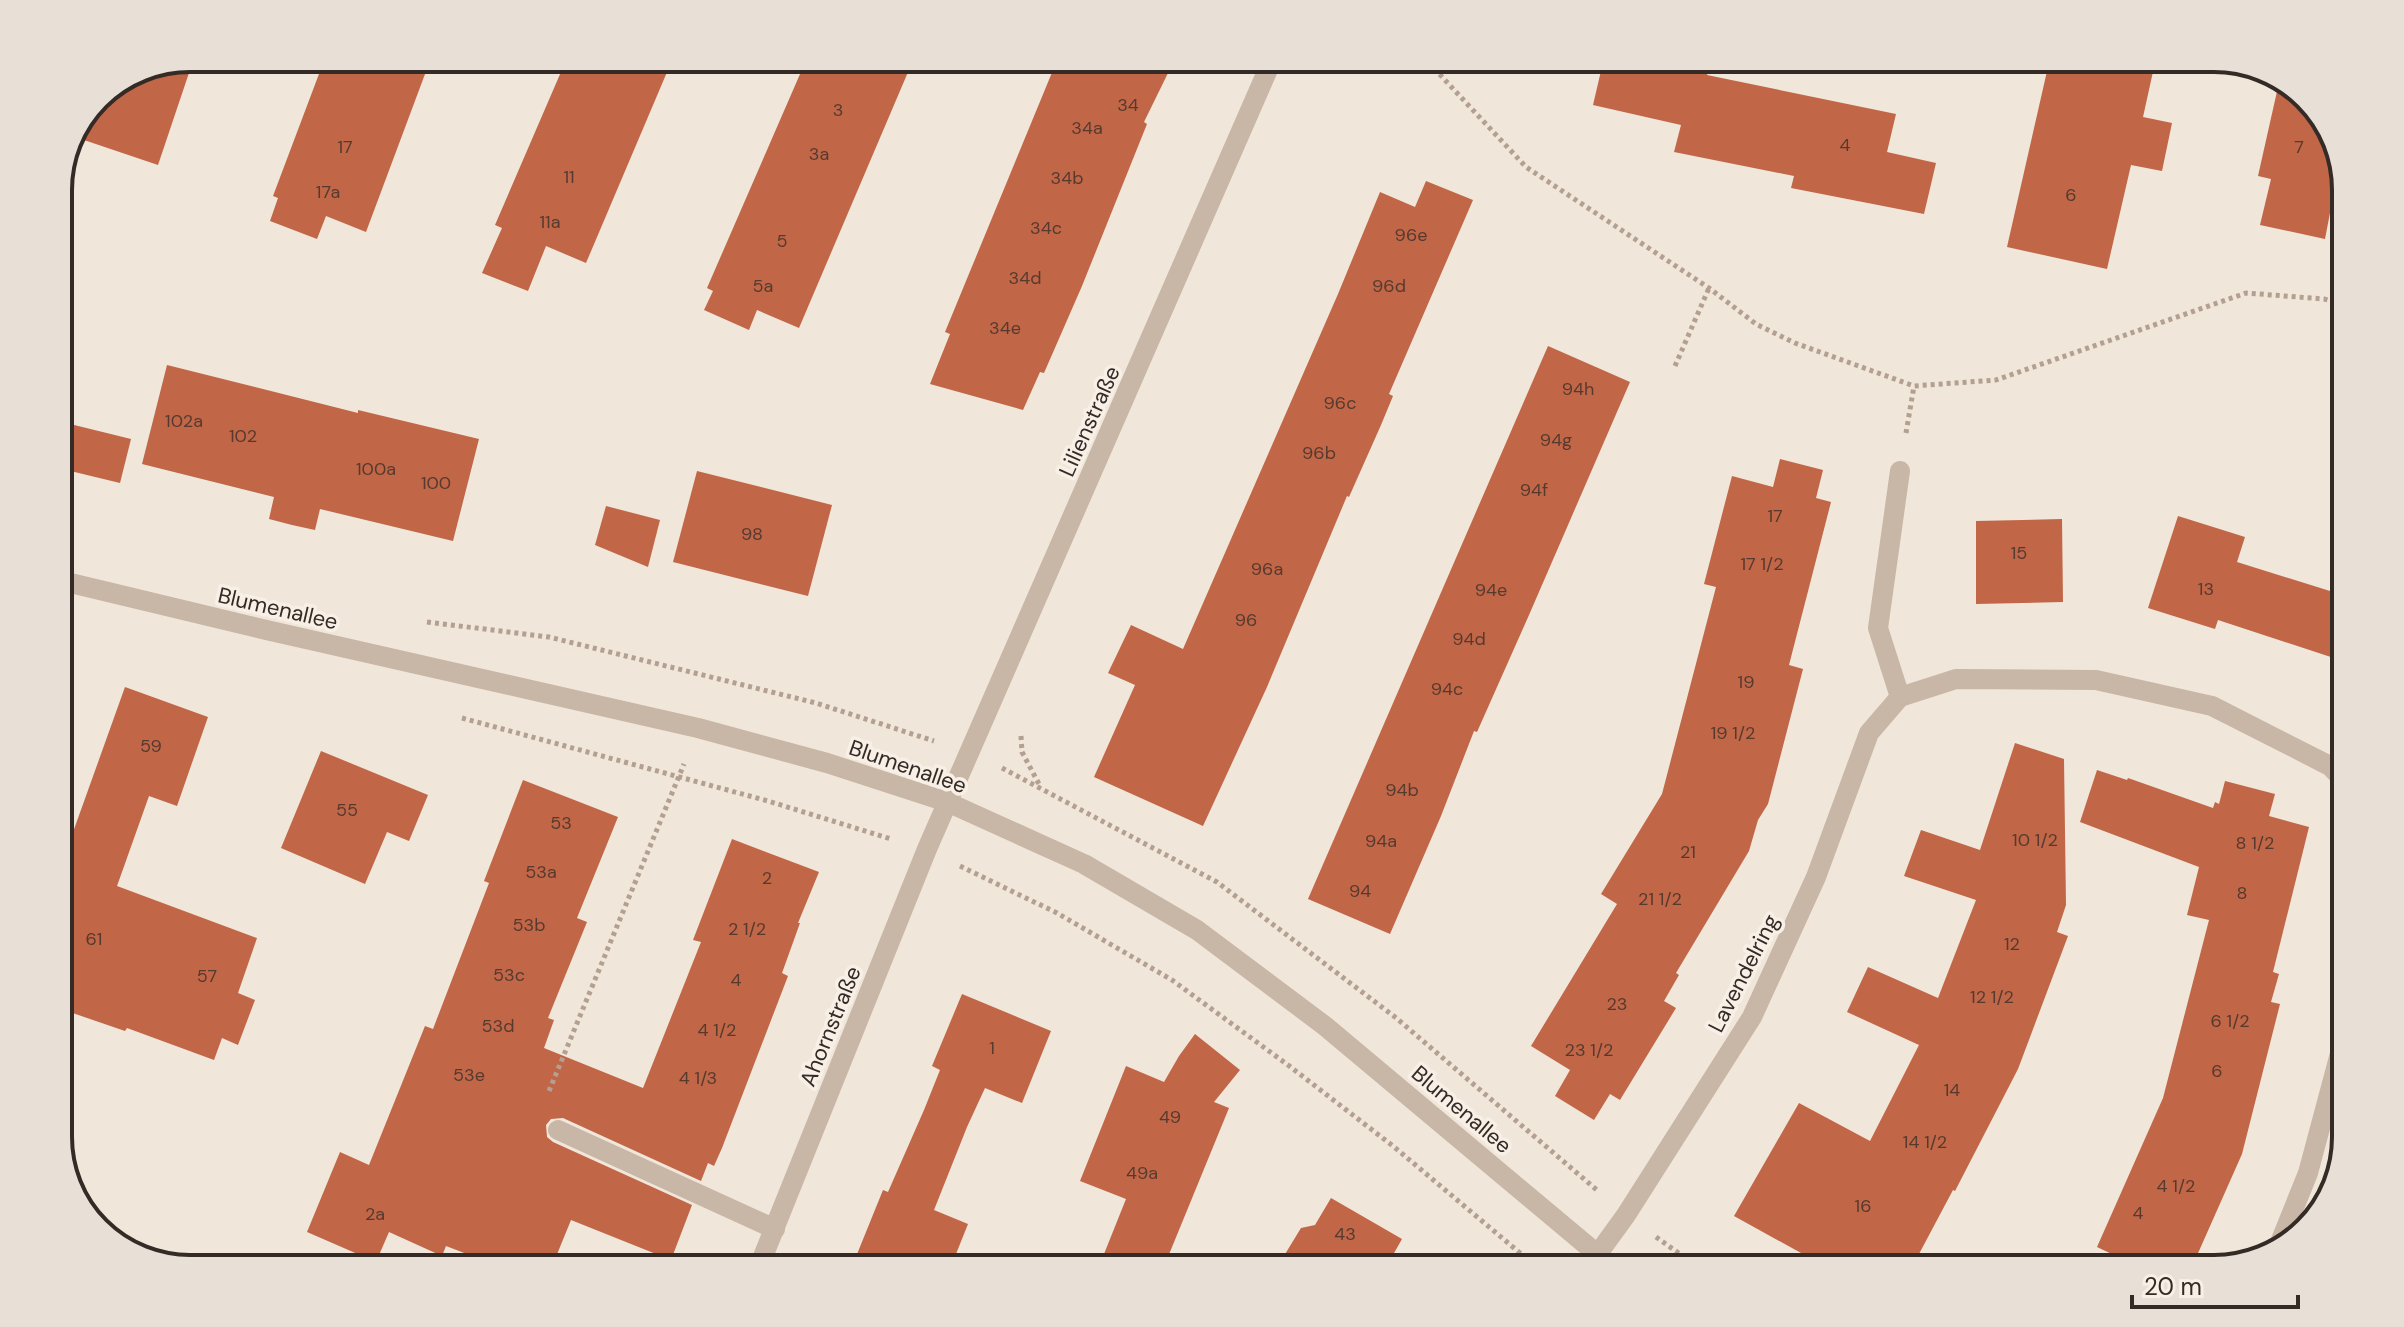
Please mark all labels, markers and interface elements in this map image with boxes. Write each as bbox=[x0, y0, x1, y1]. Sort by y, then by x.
house number: 34 bbox=[1117, 93, 1139, 117]
house number: 3 bbox=[833, 98, 843, 122]
house number: 34a bbox=[1071, 116, 1103, 140]
house number: 4 bbox=[1840, 133, 1851, 157]
house number: 17 bbox=[337, 135, 353, 159]
house number: 7 bbox=[2294, 135, 2304, 159]
house number: 3a bbox=[809, 142, 829, 166]
house number: 11 bbox=[563, 165, 575, 189]
house number: 34b bbox=[1051, 166, 1083, 190]
house number: 17a bbox=[316, 180, 340, 204]
house number: 6 bbox=[2065, 183, 2077, 207]
house number: 11a bbox=[539, 210, 561, 234]
house number: 34c bbox=[1030, 216, 1062, 240]
house number: 96e bbox=[1395, 223, 1427, 247]
house number: 5 bbox=[777, 229, 787, 253]
house number: 34d bbox=[1009, 266, 1041, 290]
house number: 5a bbox=[753, 274, 773, 298]
house number: 96d bbox=[1372, 274, 1406, 298]
house number: 34e bbox=[989, 316, 1021, 340]
street label: Lilienstraße bbox=[1052, 361, 1127, 481]
house number: 94h bbox=[1562, 377, 1594, 401]
house number: 96c bbox=[1324, 391, 1356, 415]
house number: 102a bbox=[165, 409, 203, 433]
house number: 102 bbox=[229, 424, 257, 448]
house number: 94g bbox=[1540, 428, 1572, 452]
house number: 96b bbox=[1302, 441, 1336, 465]
house number: 100a bbox=[356, 457, 396, 481]
house number: 100 bbox=[421, 471, 451, 495]
house number: 94f bbox=[1520, 478, 1548, 502]
house number: 17 bbox=[1767, 504, 1783, 528]
house number: 98 bbox=[741, 522, 763, 546]
house number: 15 bbox=[2011, 541, 2027, 565]
house number: 17 1/2 bbox=[1740, 552, 1784, 576]
house number: 96a bbox=[1251, 557, 1283, 581]
house number: 13 bbox=[2198, 577, 2214, 601]
house number: 94e bbox=[1475, 578, 1507, 602]
street label: Blumenallee bbox=[215, 581, 341, 636]
house number: 96 bbox=[1235, 608, 1257, 632]
house number: 94d bbox=[1452, 627, 1486, 651]
house number: 19 bbox=[1738, 670, 1754, 694]
house number: 94c bbox=[1431, 677, 1463, 701]
house number: 19 1/2 bbox=[1711, 721, 1755, 745]
street label: Blumenallee bbox=[845, 733, 970, 800]
house number: 59 bbox=[140, 734, 162, 758]
house number: 94b bbox=[1385, 778, 1419, 802]
house number: 55 bbox=[336, 798, 358, 822]
house number: 53 bbox=[550, 811, 572, 835]
house number: 10 1/2 bbox=[2012, 828, 2058, 852]
house number: 94a bbox=[1365, 829, 1397, 853]
house number: 8 1/2 bbox=[2236, 831, 2274, 855]
house number: 21 bbox=[1680, 840, 1696, 864]
house number: 53a bbox=[525, 860, 557, 884]
house number: 2 bbox=[762, 866, 772, 890]
house number: 94 bbox=[1349, 879, 1371, 903]
house number: 8 bbox=[2237, 881, 2247, 905]
house number: 21 1/2 bbox=[1638, 887, 1682, 911]
street label: Lavendelring bbox=[1701, 909, 1786, 1037]
house number: 53b bbox=[513, 913, 545, 937]
house number: 2 1/2 bbox=[728, 917, 766, 941]
house number: 61 bbox=[86, 927, 102, 951]
house number: 12 bbox=[2004, 932, 2020, 956]
street label: Ahornstraße bbox=[793, 962, 868, 1091]
house number: 53c bbox=[493, 963, 525, 987]
house number: 57 bbox=[197, 964, 217, 988]
house number: 4 bbox=[731, 968, 742, 992]
house number: 12 1/2 bbox=[1970, 985, 2014, 1009]
house number: 23 bbox=[1606, 992, 1628, 1016]
house number: 6 1/2 bbox=[2210, 1009, 2250, 1033]
house number: 53d bbox=[482, 1014, 514, 1038]
house number: 4 1/2 bbox=[698, 1018, 736, 1042]
house number: 1 bbox=[989, 1036, 995, 1060]
house number: 23 1/2 bbox=[1565, 1038, 1613, 1062]
street label: Blumenallee bbox=[1406, 1059, 1518, 1160]
house number: 6 bbox=[2211, 1059, 2223, 1083]
house number: 53e bbox=[453, 1063, 485, 1087]
house number: 4 1/3 bbox=[679, 1066, 717, 1090]
house number: 14 bbox=[1944, 1078, 1960, 1102]
house number: 49 bbox=[1159, 1105, 1181, 1129]
house number: 14 1/2 bbox=[1903, 1130, 1947, 1154]
house number: 49a bbox=[1126, 1161, 1158, 1185]
house number: 4 1/2 bbox=[2157, 1174, 2195, 1198]
house number: 16 bbox=[1855, 1194, 1871, 1218]
house number: 4 bbox=[2133, 1201, 2144, 1225]
house number: 2a bbox=[365, 1202, 385, 1226]
house number: 43 bbox=[1334, 1222, 1356, 1246]
scale bar bbox=[2132, 1259, 2298, 1309]
text: 20 m bbox=[2144, 1271, 2202, 1302]

